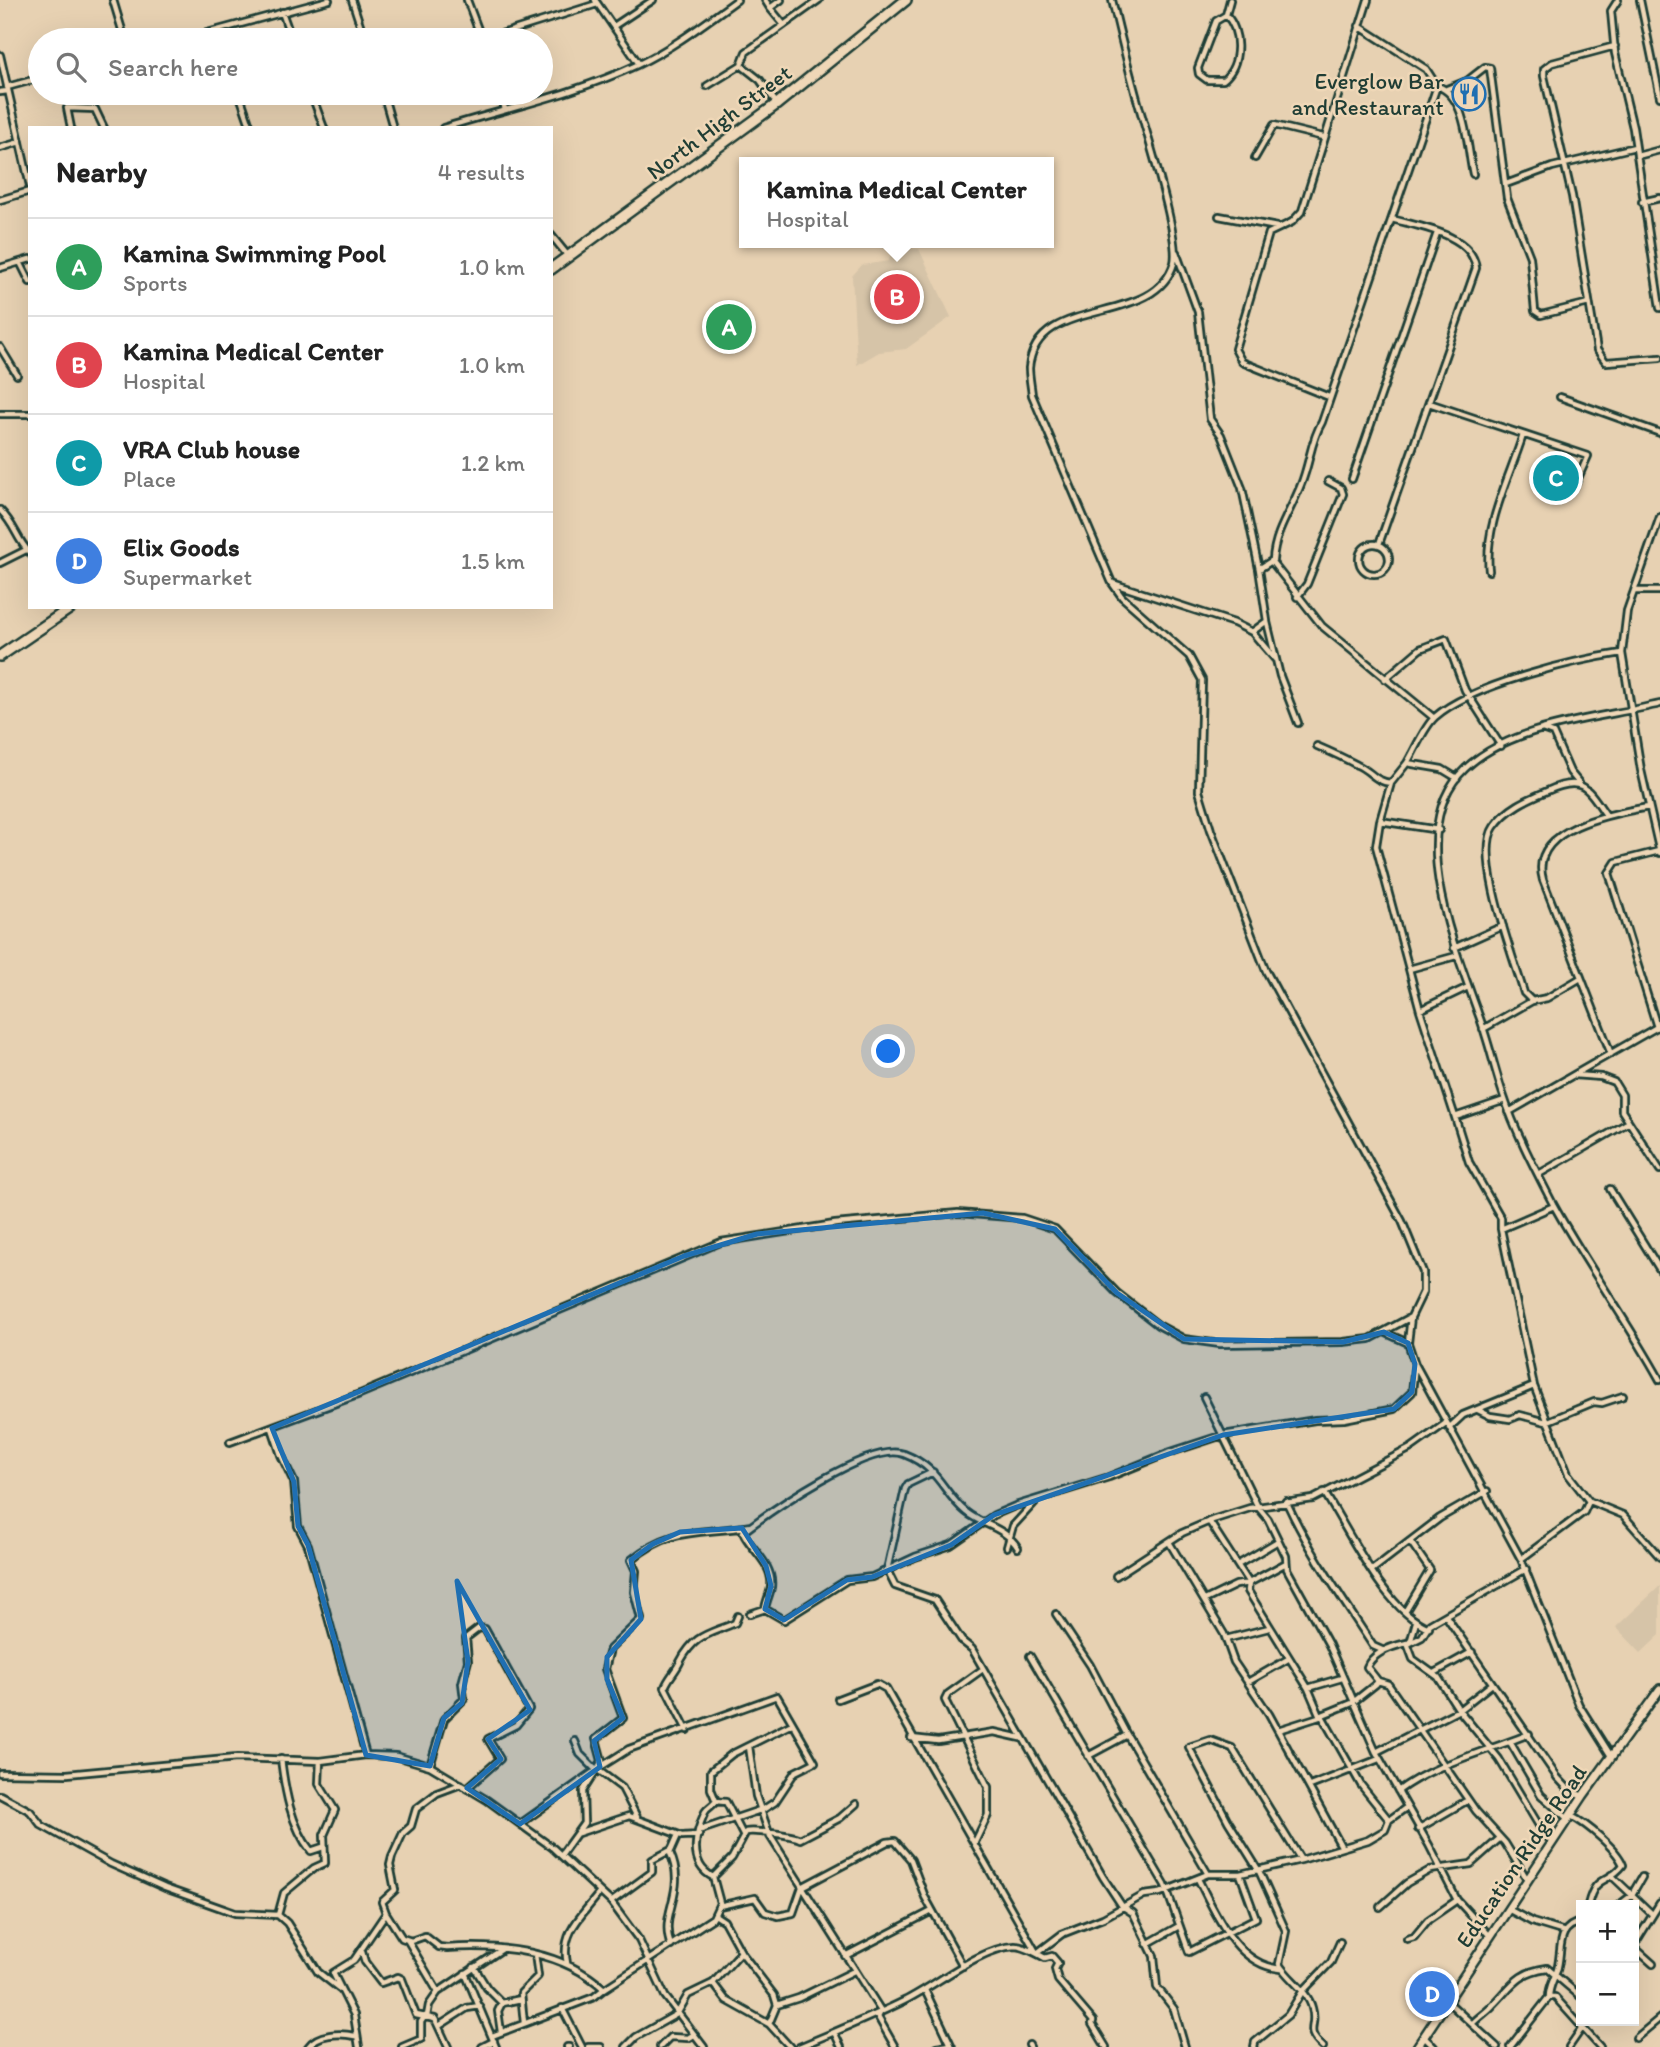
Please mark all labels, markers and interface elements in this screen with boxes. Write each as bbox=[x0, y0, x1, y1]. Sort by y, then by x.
search box bbox=[28, 28, 553, 105]
icon: search bbox=[52, 48, 90, 86]
text: Search here bbox=[108, 51, 238, 83]
street label: North High Street bbox=[641, 58, 797, 186]
place label: Everglow Bar and Restaurant bbox=[1291, 67, 1444, 121]
restaurant icon: Everglow Bar and Restaurant bbox=[1450, 75, 1488, 113]
text: Nearby bbox=[56, 153, 147, 190]
popup bbox=[739, 157, 1054, 248]
text: 4 results bbox=[438, 158, 525, 186]
text: Kamina Medical Center bbox=[766, 173, 1027, 205]
text: Hospital bbox=[766, 205, 849, 233]
text: Kamina Swimming Pool bbox=[123, 237, 386, 269]
text: A bbox=[72, 253, 86, 281]
text: 1.0 km bbox=[459, 253, 525, 281]
text: Sports bbox=[123, 269, 187, 297]
pin: B bbox=[874, 271, 920, 323]
pin: A bbox=[706, 301, 752, 353]
text: Kamina Medical Center bbox=[123, 335, 383, 367]
text: B bbox=[72, 351, 86, 379]
text: 1.0 km bbox=[459, 351, 525, 379]
text: Hospital bbox=[123, 367, 205, 395]
text: VRA Club house bbox=[123, 433, 300, 465]
text: C bbox=[72, 449, 86, 477]
text: 1.2 km bbox=[461, 449, 525, 477]
pin: C bbox=[1533, 452, 1579, 504]
text: Place bbox=[123, 465, 176, 493]
text: Elix Goods bbox=[123, 531, 240, 563]
text: D bbox=[71, 547, 87, 575]
text: 1.5 km bbox=[461, 547, 525, 575]
text: Supermarket bbox=[123, 563, 252, 591]
your location bbox=[871, 1034, 905, 1068]
street label: Education Ridge Road bbox=[1449, 1759, 1593, 1953]
map controls bbox=[1576, 1900, 1639, 2026]
button: + bbox=[1576, 1900, 1639, 1963]
button: − bbox=[1576, 1963, 1639, 2026]
pin: D bbox=[1409, 1968, 1455, 2020]

